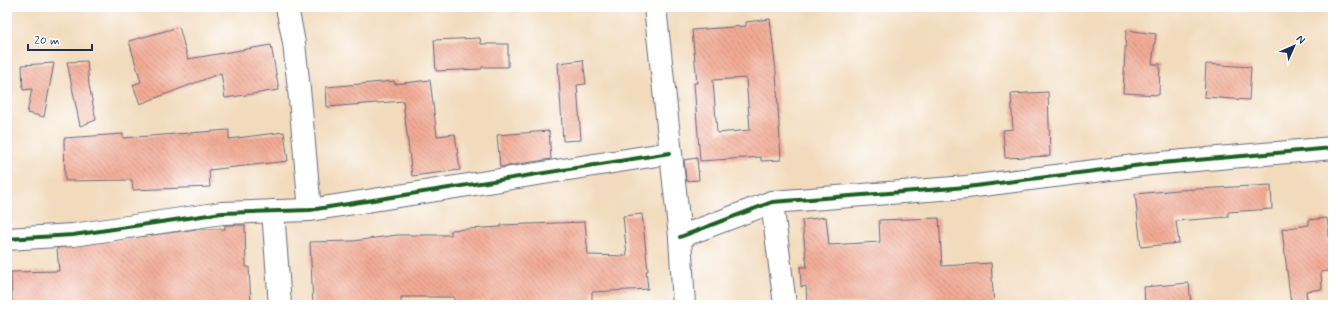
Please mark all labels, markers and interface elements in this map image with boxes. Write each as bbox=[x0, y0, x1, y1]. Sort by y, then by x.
scale bar bbox=[28, 26, 92, 52]
north arrow bbox=[1274, 26, 1314, 66]
text: N bbox=[1293, 32, 1308, 47]
text: 20 m bbox=[34, 33, 60, 49]

